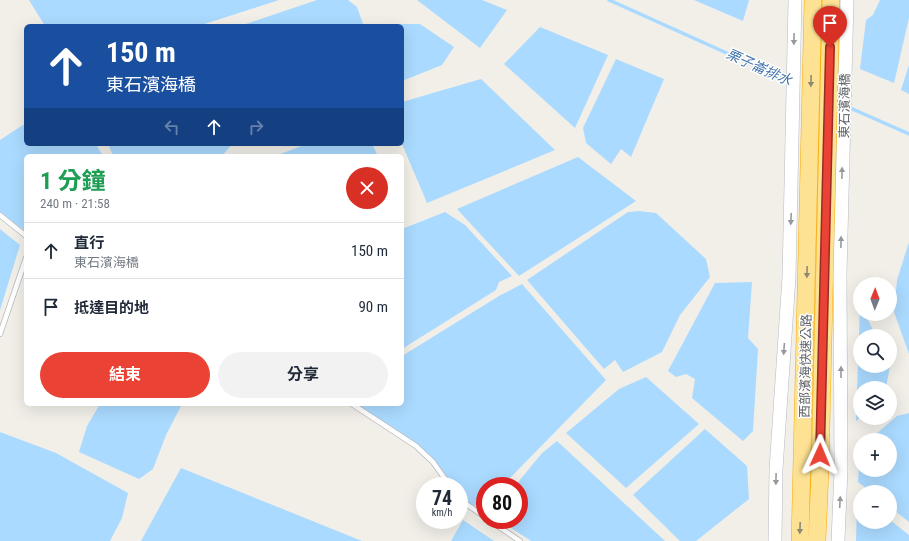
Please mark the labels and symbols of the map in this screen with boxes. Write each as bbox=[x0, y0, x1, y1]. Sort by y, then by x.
pin bbox=[813, 6, 847, 47]
one-way arrow bbox=[791, 33, 798, 45]
water label: 栗子崙排水 bbox=[724, 45, 795, 89]
street label: 東石濱海橋 bbox=[836, 73, 853, 139]
one-way arrow bbox=[808, 75, 814, 88]
one-way arrow bbox=[839, 167, 846, 179]
one-way arrow bbox=[787, 213, 794, 225]
one-way arrow bbox=[838, 235, 844, 248]
one-way arrow bbox=[804, 266, 810, 279]
north arrow bbox=[853, 277, 897, 321]
street label: 西部濱海快速公路 bbox=[797, 314, 814, 418]
one-way arrow bbox=[781, 343, 787, 356]
one-way arrow bbox=[838, 365, 844, 378]
position arrow bbox=[799, 434, 841, 476]
one-way arrow bbox=[773, 473, 779, 486]
speed limit sign: 80 bbox=[476, 477, 528, 529]
one-way arrow bbox=[836, 496, 843, 508]
one-way arrow bbox=[797, 522, 804, 534]

